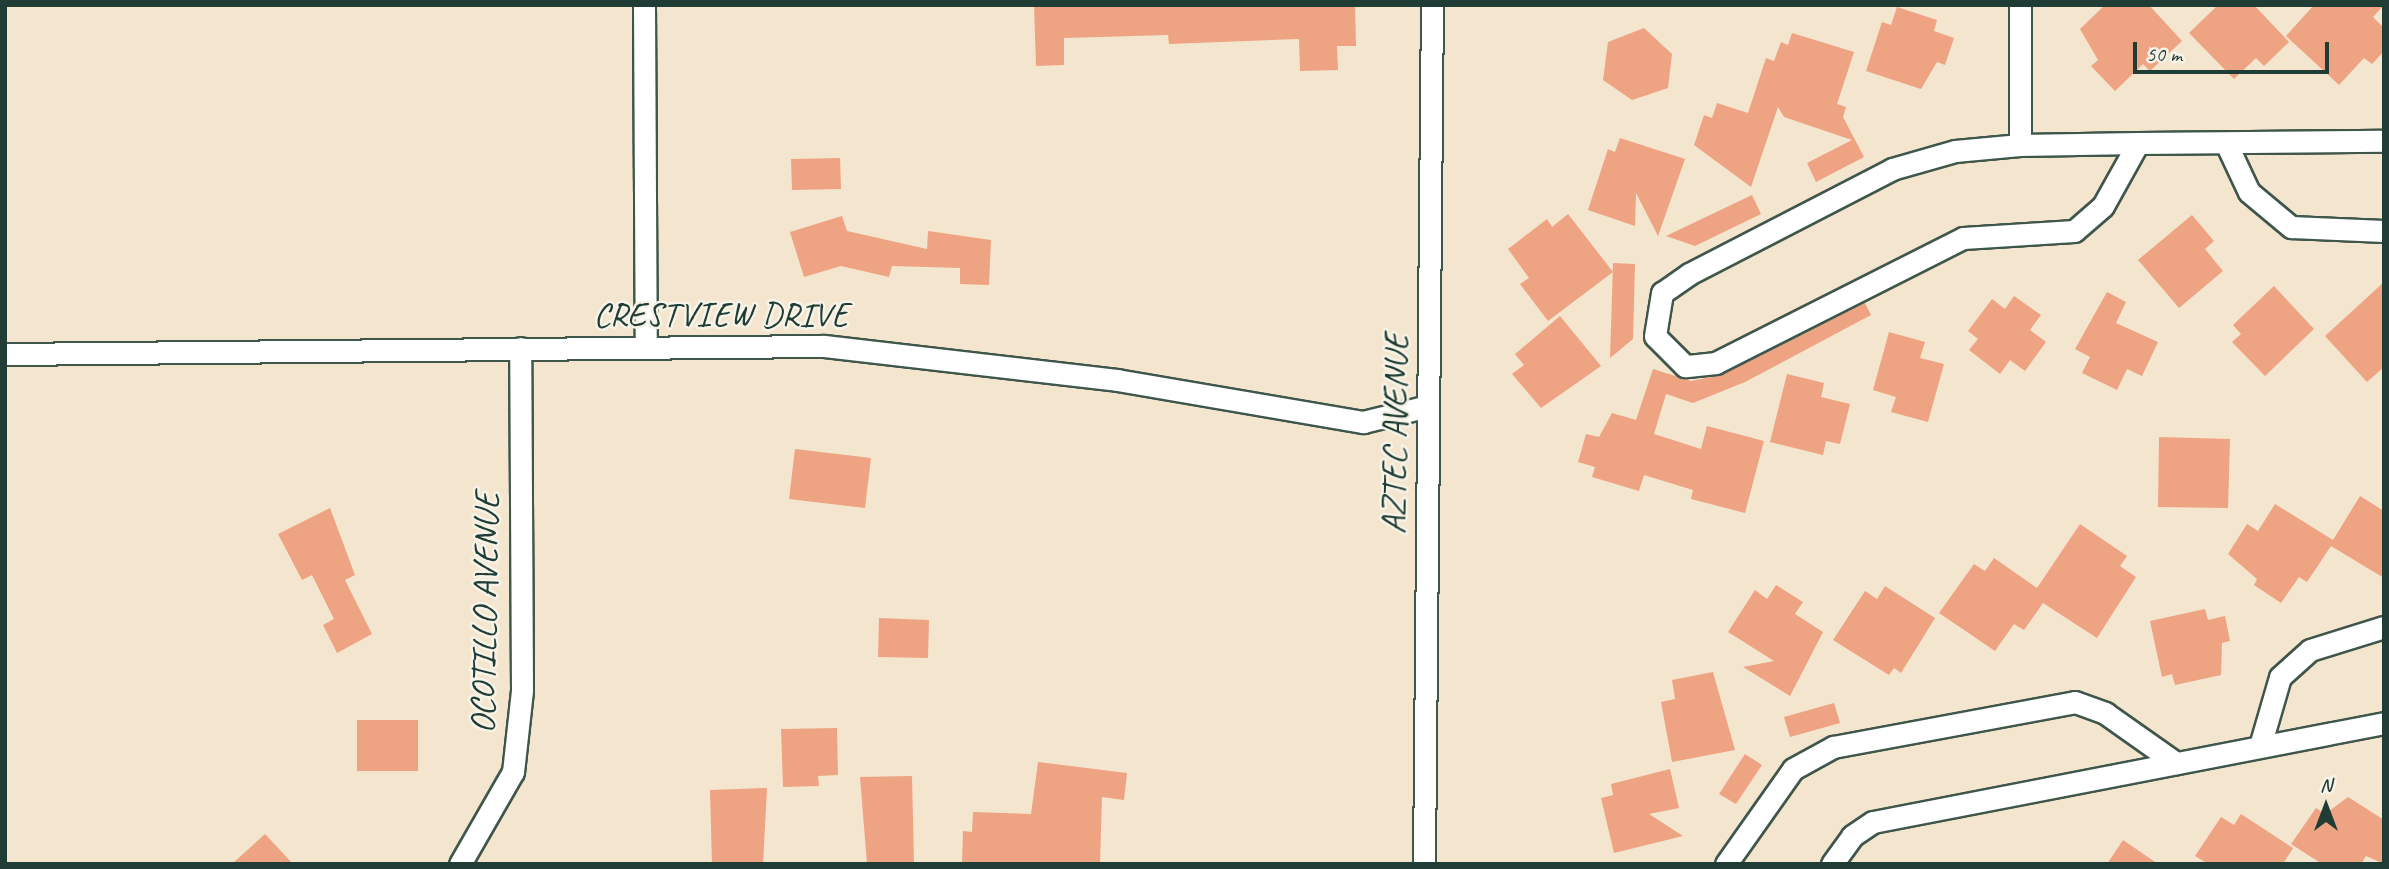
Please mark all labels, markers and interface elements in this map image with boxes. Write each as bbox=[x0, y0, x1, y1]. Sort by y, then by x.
scale bar bbox=[2137, 28, 2333, 72]
text: 50 m bbox=[2146, 41, 2182, 67]
street label: CRESTVIEW DRIVE bbox=[593, 294, 849, 336]
street label: AZTEC AVENUE bbox=[1372, 333, 1418, 535]
street label: OCOTILLO AVENUE bbox=[462, 492, 508, 734]
north arrow bbox=[2291, 771, 2361, 841]
text: N bbox=[2320, 773, 2332, 797]

